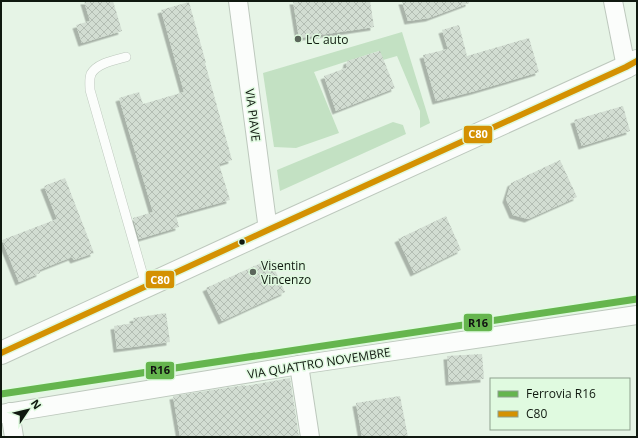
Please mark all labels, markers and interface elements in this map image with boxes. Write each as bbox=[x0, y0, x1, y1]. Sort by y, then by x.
place label: LC auto bbox=[306, 31, 348, 48]
marker: LC auto bbox=[293, 34, 303, 44]
street label: VIA PIAVE bbox=[241, 88, 265, 142]
line badge: C80 bbox=[463, 125, 493, 144]
text: C80 bbox=[468, 126, 488, 141]
unlabelled marker bbox=[237, 237, 247, 247]
place label: Visentin Vincenzo bbox=[261, 257, 311, 288]
marker: Visentin Vincenzo bbox=[248, 267, 258, 277]
line badge: C80 bbox=[145, 270, 175, 289]
text: C80 bbox=[150, 272, 170, 287]
line badge: R16 bbox=[463, 313, 493, 332]
text: R16 bbox=[468, 315, 488, 330]
street label: VIA QUATTRO NOVEMBRE bbox=[246, 343, 392, 383]
line badge: R16 bbox=[145, 361, 175, 380]
text: R16 bbox=[150, 362, 170, 377]
legend bbox=[490, 378, 630, 430]
text: Ferrovia R16 bbox=[526, 385, 596, 402]
north arrow bbox=[8, 390, 48, 430]
text: N bbox=[28, 396, 45, 412]
text: C80 bbox=[526, 405, 547, 422]

